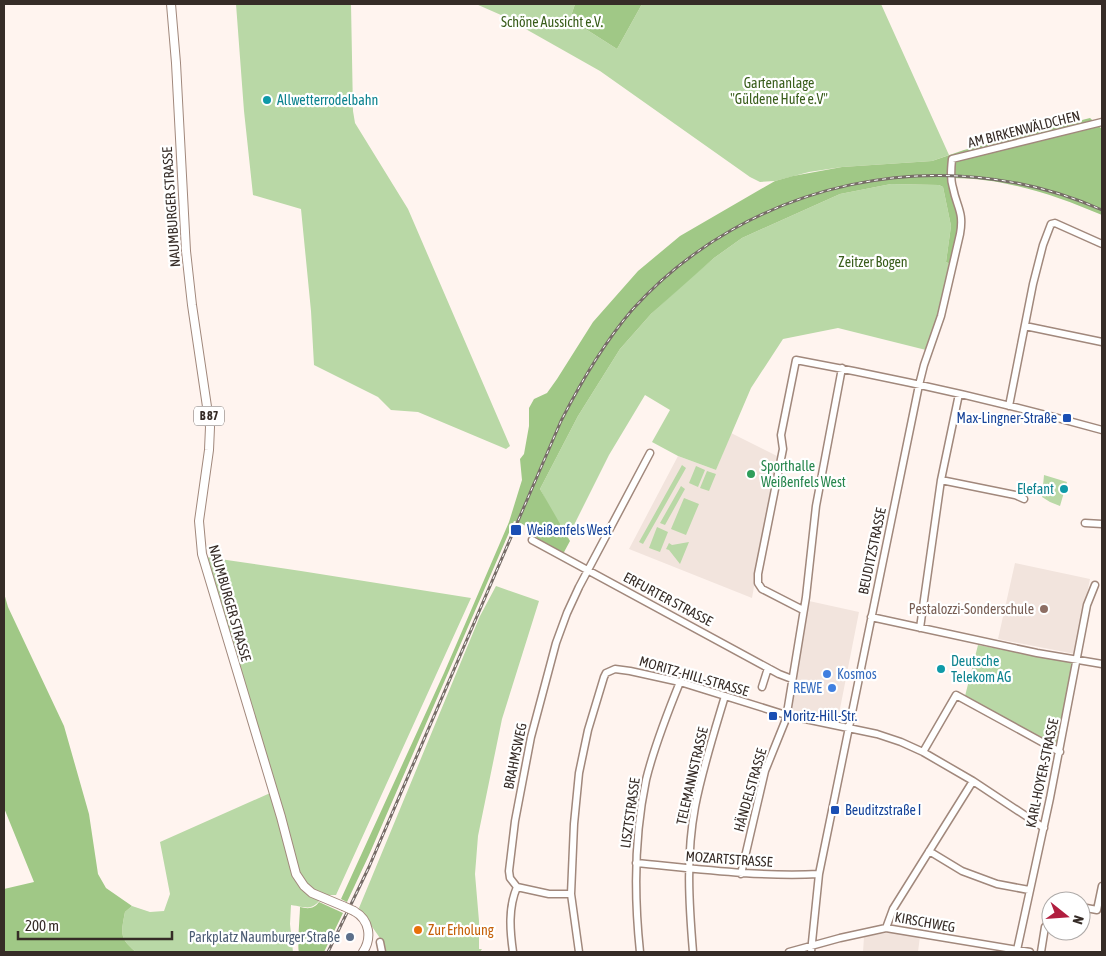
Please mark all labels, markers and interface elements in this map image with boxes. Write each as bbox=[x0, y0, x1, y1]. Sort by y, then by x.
park label: Schöne Aussicht e.V. bbox=[501, 14, 603, 30]
park label: Gartenanlage "Güldene Hufe e.V" bbox=[730, 75, 828, 107]
place label: Allwetterrodelbahn bbox=[277, 92, 378, 108]
marker: Allwetterrodelbahn bbox=[261, 94, 273, 106]
street label: AM BIRKENWÄLDCHEN bbox=[966, 107, 1082, 151]
street label: NAUMBURGER STRASSE bbox=[159, 146, 183, 268]
park label: Zeitzer Bogen bbox=[838, 254, 908, 270]
road number: B 87 bbox=[194, 406, 224, 426]
place label: Max-Lingner-Straße bbox=[957, 410, 1057, 426]
marker: Max-Lingner-Straße bbox=[1061, 412, 1073, 424]
place label: Sporthalle Weißenfels West bbox=[761, 458, 846, 490]
marker: Sporthalle Weißenfels West bbox=[745, 468, 757, 480]
place label: Elefant bbox=[1017, 481, 1054, 497]
marker: Elefant bbox=[1058, 483, 1070, 495]
street label: BEUDITZSTRASSE bbox=[855, 506, 889, 596]
place label: Weißenfels West bbox=[527, 522, 612, 538]
marker: Weißenfels West bbox=[509, 523, 523, 537]
street label: NAUMBURGER STRASSE bbox=[206, 543, 254, 663]
street label: ERFURTER STRASSE bbox=[621, 569, 715, 629]
place label: Pestalozzi-Sonderschule bbox=[909, 601, 1034, 617]
marker: Pestalozzi-Sonderschule bbox=[1038, 603, 1050, 615]
street label: MORITZ-HILL-STRASSE bbox=[637, 653, 751, 699]
place label: Deutsche Telekom AG bbox=[951, 653, 1011, 685]
marker: Deutsche Telekom AG bbox=[935, 663, 947, 675]
place label: Kosmos bbox=[837, 666, 877, 682]
marker: Kosmos bbox=[821, 668, 833, 680]
place label: REWE bbox=[793, 680, 822, 696]
marker: REWE bbox=[826, 682, 838, 694]
place label: Moritz-Hill-Str. bbox=[783, 708, 857, 724]
marker: Moritz-Hill-Str. bbox=[767, 710, 779, 722]
street label: KARL-HOYER-STRASSE bbox=[1023, 717, 1061, 829]
street label: BRAHMSWEG bbox=[500, 721, 530, 791]
street label: TELEMANNSTRASSE bbox=[673, 726, 711, 826]
street label: HÄNDELSTRASSE bbox=[730, 746, 770, 834]
street label: LISZTSTRASSE bbox=[617, 777, 643, 849]
place label: Beuditzstraße I bbox=[845, 802, 921, 818]
marker: Beuditzstraße I bbox=[829, 804, 841, 816]
street label: MOZARTSTRASSE bbox=[685, 848, 773, 870]
north arrow bbox=[1041, 891, 1091, 941]
scale bar bbox=[18, 908, 171, 940]
street label: KIRSCHWEG bbox=[893, 909, 957, 935]
text: N bbox=[1070, 914, 1087, 926]
text: 200 m bbox=[25, 917, 59, 934]
place label: Zur Erholung bbox=[428, 922, 494, 938]
marker: Zur Erholung bbox=[412, 924, 424, 936]
place label: Parkplatz Naumburger Straße bbox=[189, 929, 340, 945]
marker: Parkplatz Naumburger Straße bbox=[344, 931, 356, 943]

